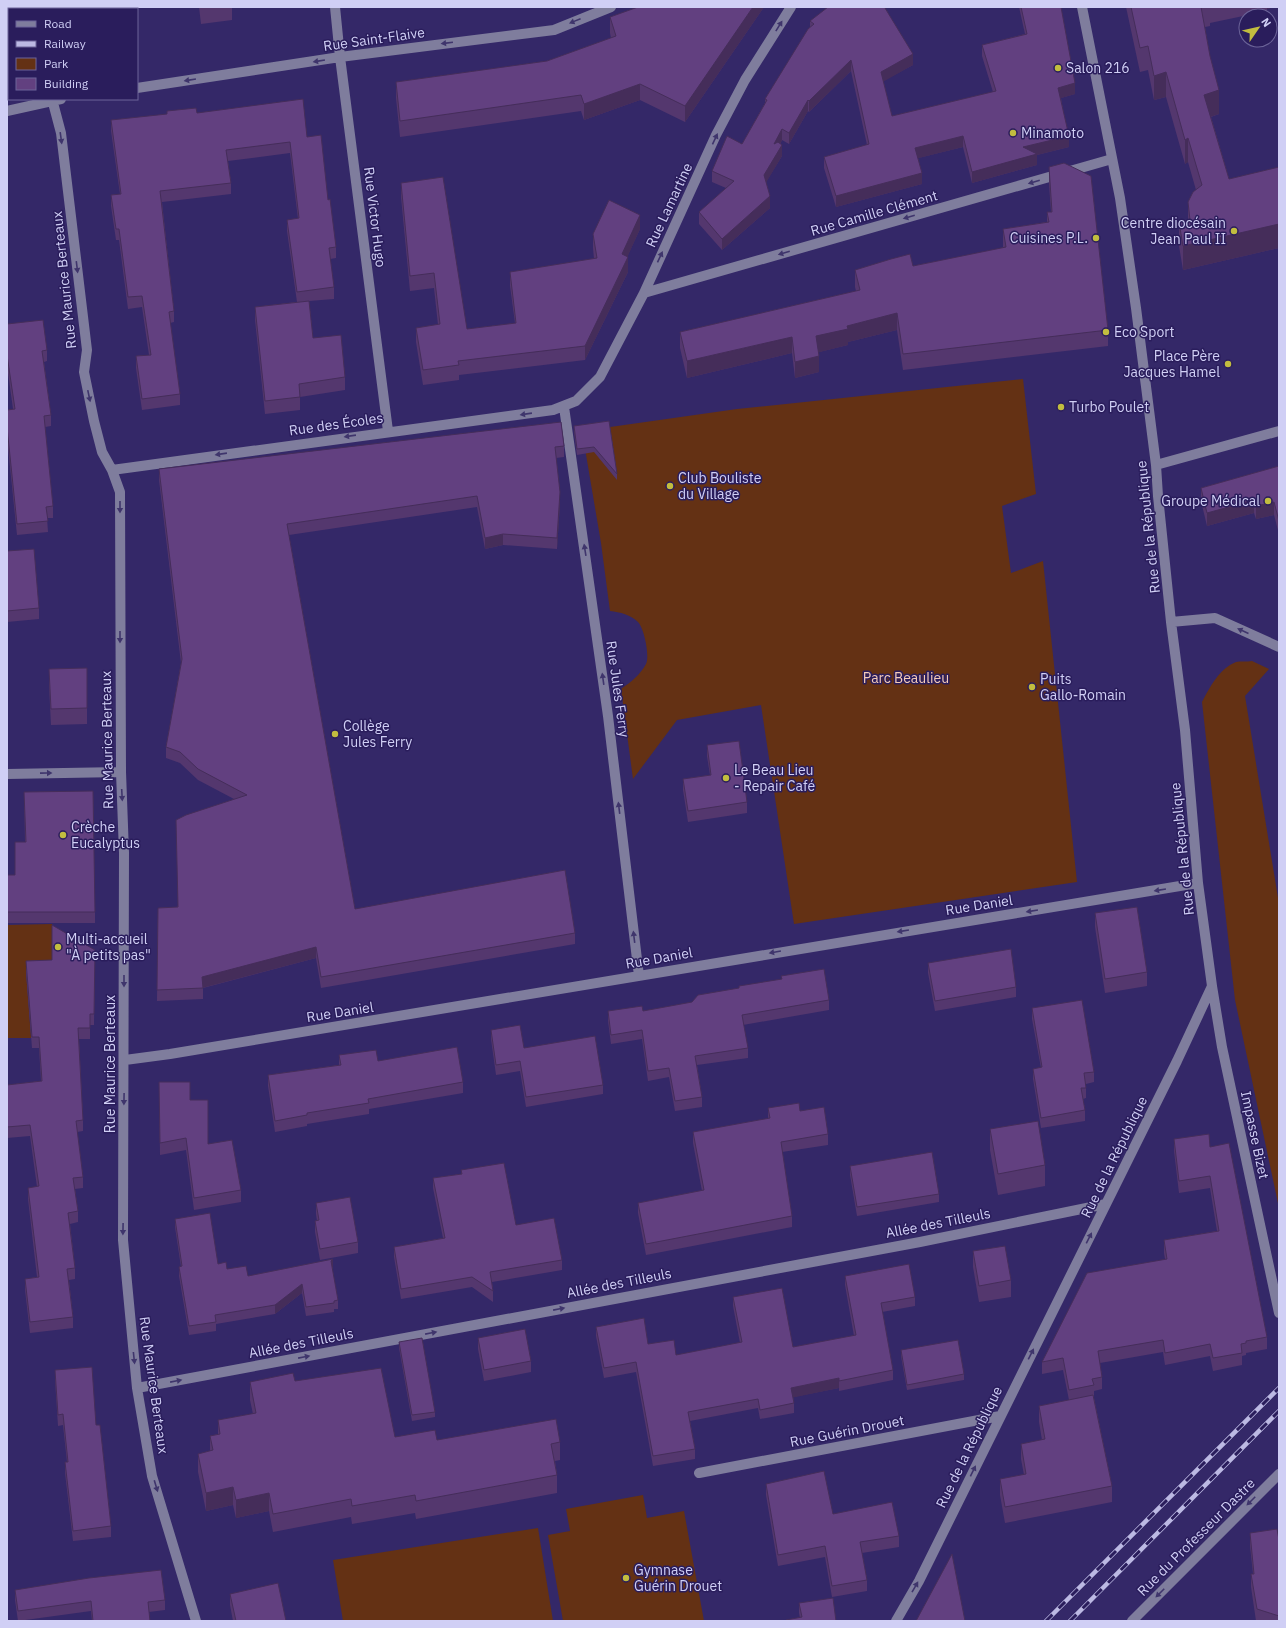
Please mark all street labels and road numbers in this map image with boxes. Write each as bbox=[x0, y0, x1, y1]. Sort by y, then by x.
street label: Rue Saint-Flaive bbox=[322, 23, 426, 55]
street label: Rue Lamartine bbox=[642, 160, 697, 250]
street label: Rue Victor Hugo bbox=[360, 166, 390, 268]
street label: Rue Camille Clément bbox=[808, 186, 940, 240]
street label: Rue Maurice Berteaux bbox=[48, 210, 80, 350]
street label: Rue des Écoles bbox=[288, 407, 384, 440]
street label: Rue de la République bbox=[1132, 459, 1164, 594]
street label: Rue Jules Ferry bbox=[602, 640, 634, 738]
street label: Rue Maurice Berteaux bbox=[97, 671, 117, 809]
street label: Rue de la République bbox=[1166, 781, 1198, 916]
street label: Rue Daniel bbox=[944, 891, 1014, 919]
street label: Rue Daniel bbox=[624, 943, 694, 973]
street label: Rue Maurice Berteaux bbox=[101, 995, 119, 1133]
street label: Rue Daniel bbox=[305, 998, 375, 1026]
street label: Impasse Bizet bbox=[1237, 1089, 1273, 1181]
street label: Rue de la République bbox=[1077, 1093, 1151, 1221]
street label: Allée des Tilleuls bbox=[884, 1204, 992, 1242]
street label: Allée des Tilleuls bbox=[565, 1264, 673, 1302]
street label: Rue Maurice Berteaux bbox=[135, 1315, 173, 1455]
street label: Allée des Tilleuls bbox=[247, 1324, 355, 1362]
street label: Rue de la République bbox=[932, 1383, 1006, 1511]
street label: Rue Guérin Drouet bbox=[788, 1411, 906, 1451]
street label: Rue du Professeur Dastre bbox=[1133, 1474, 1259, 1600]

